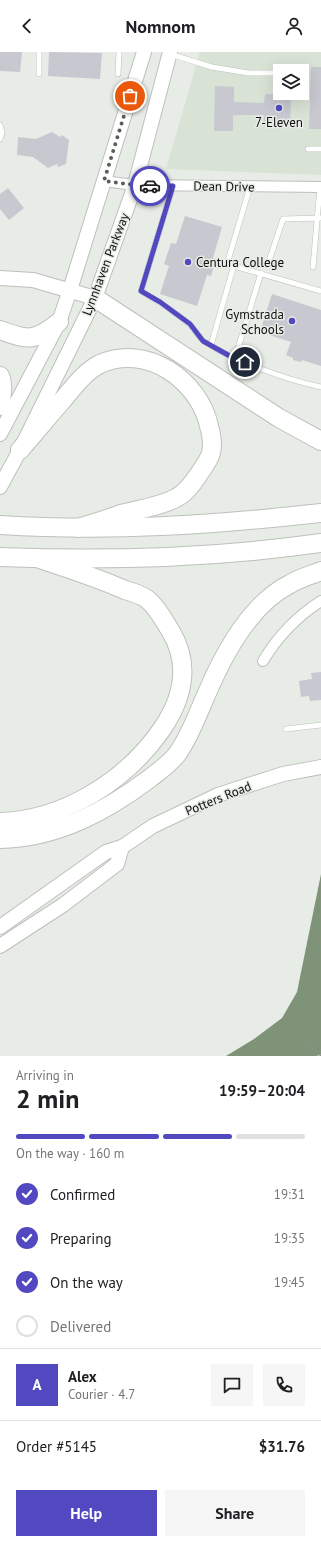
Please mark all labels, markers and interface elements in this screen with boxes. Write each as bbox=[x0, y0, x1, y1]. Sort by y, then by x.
icon: back bbox=[16, 15, 38, 37]
text: Nomnom bbox=[126, 15, 195, 38]
icon: person bbox=[283, 15, 305, 37]
map controls bbox=[273, 64, 309, 100]
button: layers bbox=[273, 64, 309, 100]
pin bbox=[113, 79, 147, 113]
icon: bag bbox=[119, 85, 141, 107]
marker: 7-Eleven bbox=[274, 103, 284, 113]
place label: 7-Eleven bbox=[255, 114, 303, 131]
courier bbox=[130, 166, 170, 206]
icon: car bbox=[139, 175, 161, 197]
street label: Dean Drive bbox=[193, 177, 255, 196]
street label: Lynnhaven Parkway bbox=[78, 210, 133, 318]
place label: Centura College bbox=[196, 254, 284, 271]
marker: Centura College bbox=[183, 257, 193, 267]
place label: Gymstrada Schools bbox=[225, 306, 284, 338]
marker: Gymstrada Schools bbox=[287, 316, 297, 326]
pin bbox=[228, 345, 262, 379]
icon: home bbox=[234, 351, 256, 373]
street label: Potters Road bbox=[183, 777, 254, 819]
text: Arriving in bbox=[16, 1067, 74, 1084]
text: 19:59–20:04 bbox=[219, 1081, 305, 1100]
text: 2 min bbox=[16, 1082, 79, 1115]
text: On the way · 160 m bbox=[16, 1145, 124, 1162]
icon: check bbox=[16, 1183, 38, 1205]
text: Confirmed bbox=[50, 1185, 115, 1204]
text: 19:31 bbox=[274, 1186, 305, 1203]
icon: check bbox=[16, 1227, 38, 1249]
text: Preparing bbox=[50, 1229, 112, 1248]
text: 19:35 bbox=[274, 1230, 305, 1247]
icon: check bbox=[16, 1271, 38, 1293]
text: On the way bbox=[50, 1273, 123, 1292]
text: 19:45 bbox=[274, 1274, 305, 1291]
text: Delivered bbox=[50, 1317, 111, 1336]
button: chat bbox=[211, 1364, 253, 1406]
button: phone bbox=[263, 1364, 305, 1406]
text: Alex bbox=[68, 1367, 97, 1386]
text: A bbox=[32, 1375, 42, 1394]
text: Courier · 4.7 bbox=[68, 1386, 135, 1403]
text: Order #5145 bbox=[16, 1437, 97, 1456]
text: $31.76 bbox=[259, 1437, 305, 1456]
button: Help bbox=[16, 1490, 157, 1536]
button: Share bbox=[165, 1490, 305, 1536]

